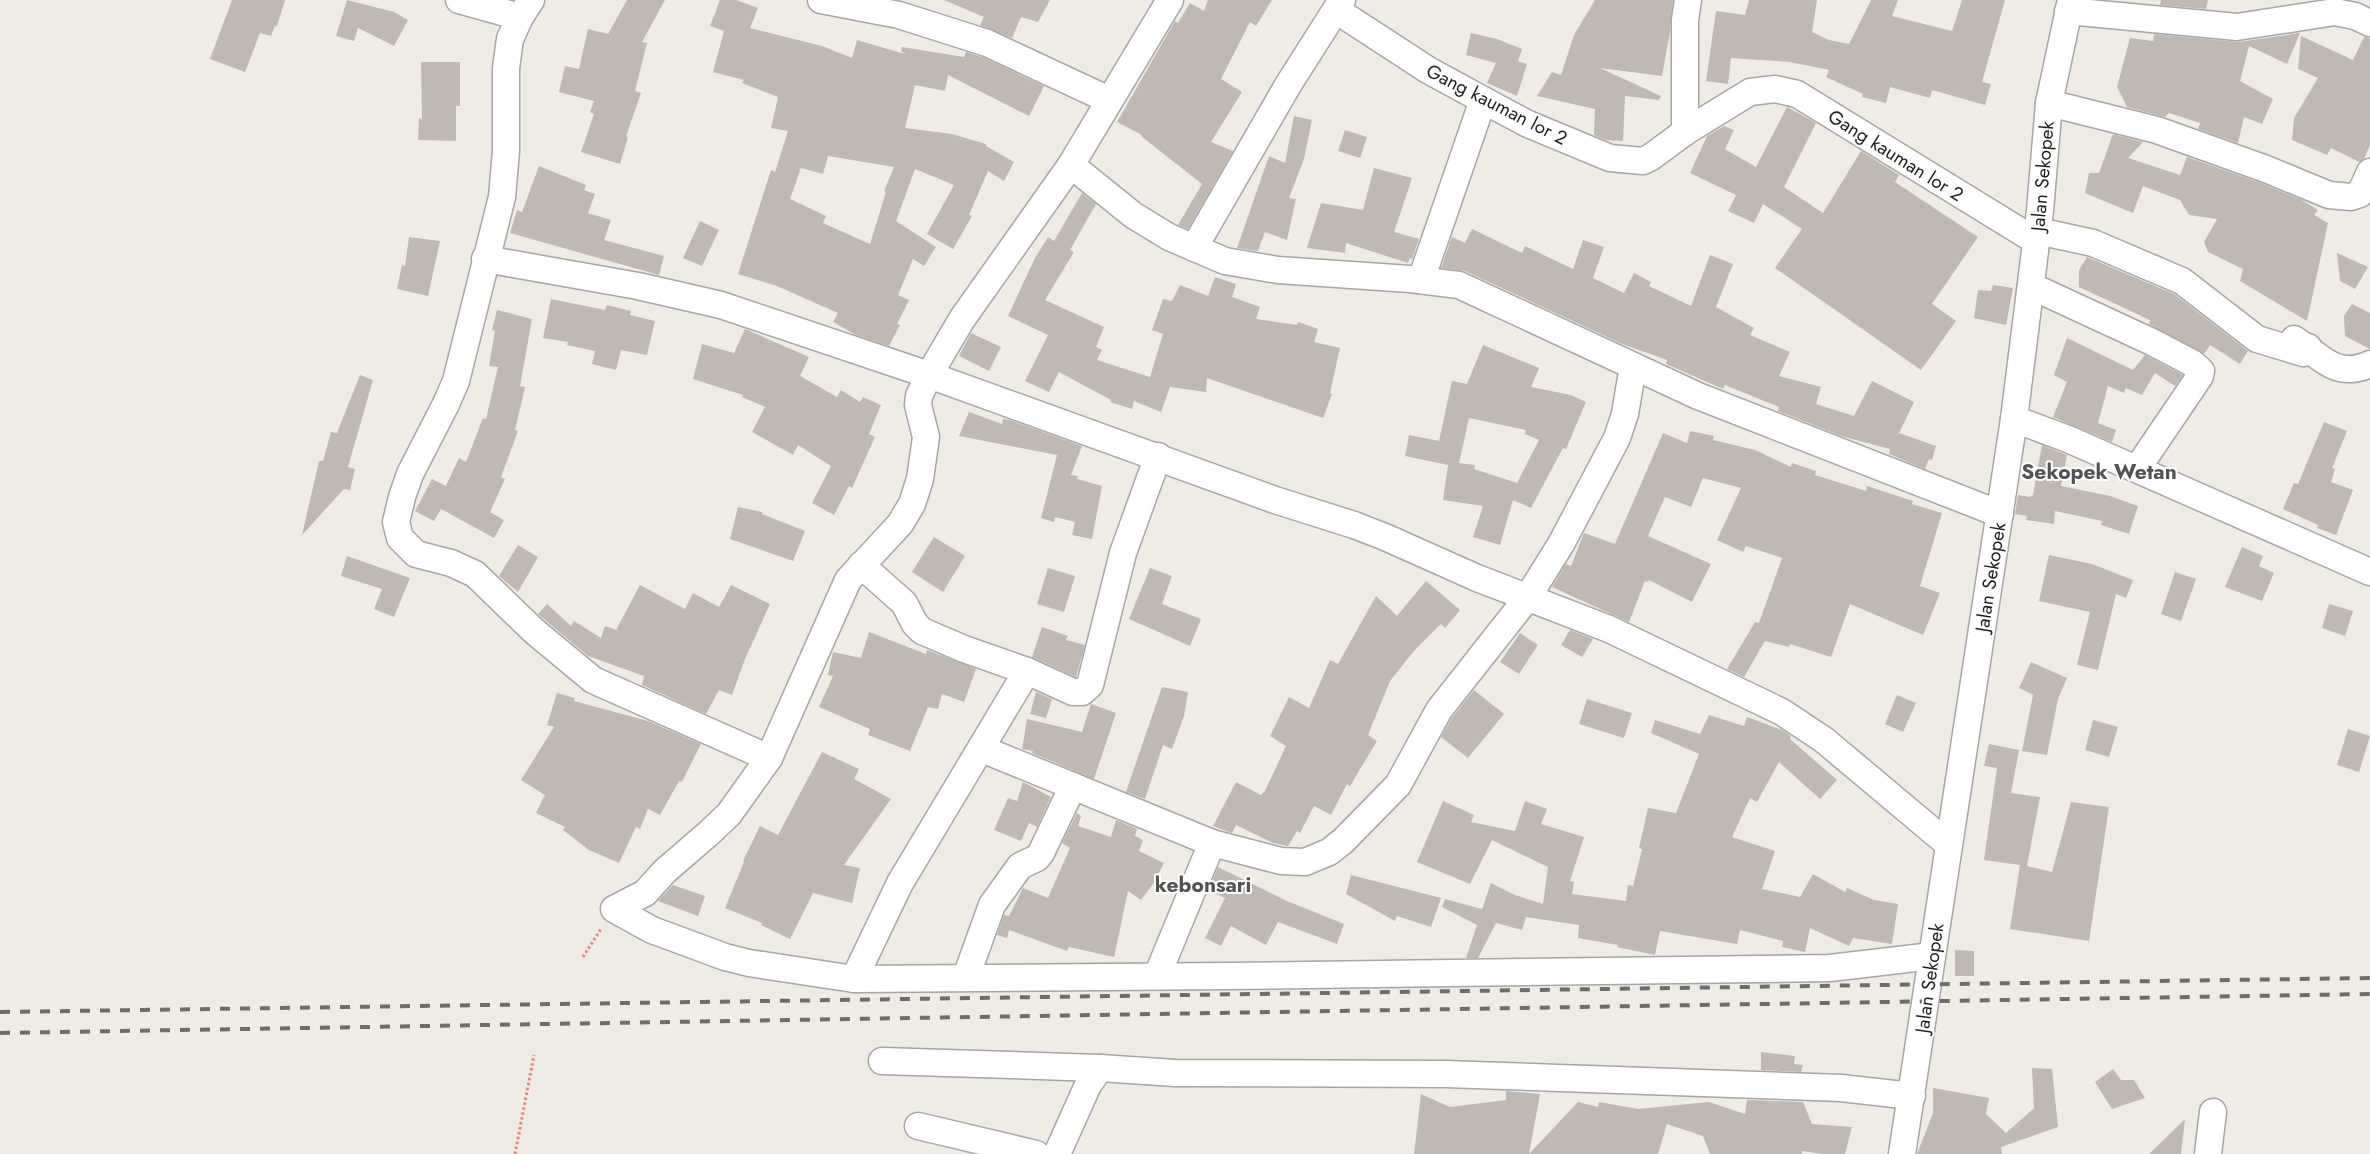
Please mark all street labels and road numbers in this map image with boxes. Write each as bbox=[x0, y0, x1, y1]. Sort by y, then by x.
street label: Gang kauman lor 2 bbox=[1421, 57, 1572, 152]
street label: Gang kauman lor 2 bbox=[1823, 103, 1969, 208]
street label: Jalan Sekopek bbox=[2024, 119, 2061, 235]
street label: Jalan Sekopek bbox=[1968, 520, 2013, 637]
street label: Jalan Sekopek bbox=[1908, 921, 1951, 1038]

